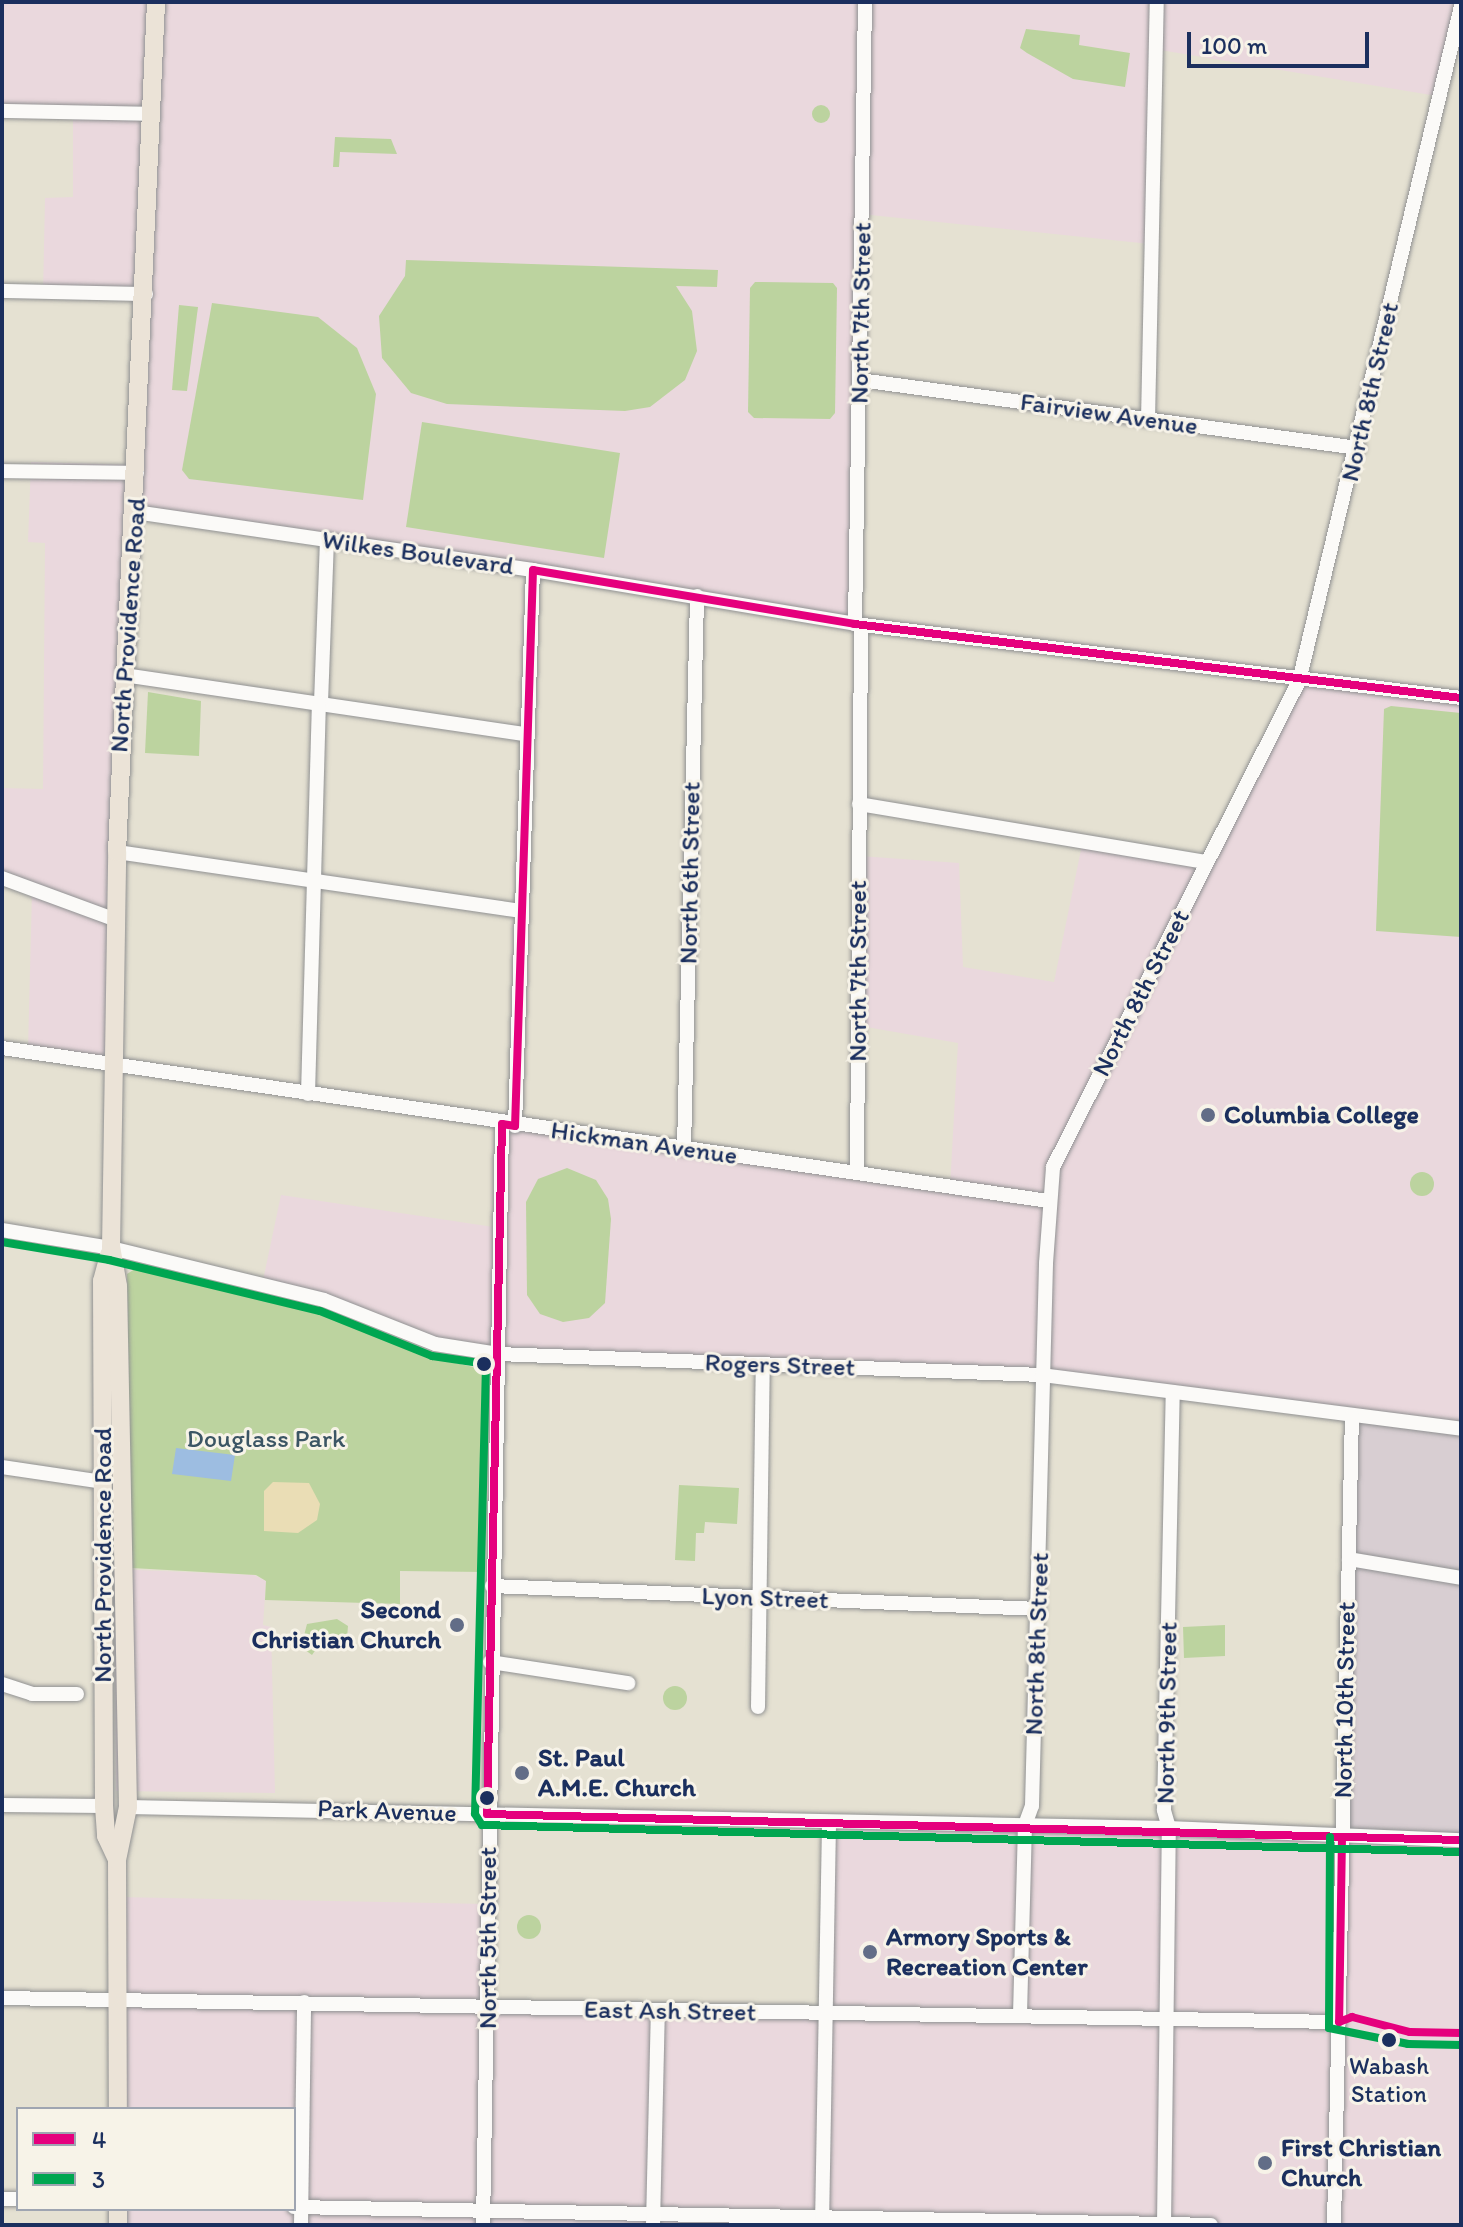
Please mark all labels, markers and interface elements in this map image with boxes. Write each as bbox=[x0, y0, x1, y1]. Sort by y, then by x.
scale bar bbox=[1191, 16, 1373, 66]
text: 100 m bbox=[1201, 31, 1267, 60]
street label: North 7th Street bbox=[844, 222, 878, 404]
street label: North 8th Street bbox=[1334, 300, 1406, 484]
street label: Fairview Avenue bbox=[1018, 386, 1200, 442]
street label: North Providence Road bbox=[104, 497, 152, 753]
street label: Wilkes Boulevard bbox=[320, 524, 516, 582]
street label: North 6th Street bbox=[673, 782, 707, 964]
street label: North 7th Street bbox=[842, 880, 874, 1062]
street label: North 8th Street bbox=[1086, 905, 1196, 1081]
place label: Columbia College bbox=[1224, 1099, 1419, 1131]
marker: Columbia College bbox=[1199, 1106, 1217, 1124]
street label: Hickman Avenue bbox=[549, 1115, 739, 1171]
street label: Rogers Street bbox=[704, 1347, 856, 1383]
unlabelled marker bbox=[476, 1356, 492, 1372]
park label: Douglass Park bbox=[186, 1423, 346, 1455]
street label: North Providence Road bbox=[87, 1427, 119, 1683]
street label: North 8th Street bbox=[1018, 1552, 1056, 1736]
street label: Lyon Street bbox=[701, 1580, 829, 1616]
place label: Second Christian Church bbox=[251, 1594, 441, 1656]
street label: North 10th Street bbox=[1328, 1602, 1362, 1798]
marker: Second Christian Church bbox=[448, 1616, 466, 1634]
street label: North 9th Street bbox=[1150, 1622, 1184, 1804]
place label: St. Paul A.M.E. Church bbox=[538, 1742, 696, 1804]
marker: St. Paul A.M.E. Church bbox=[513, 1764, 531, 1782]
unlabelled marker bbox=[479, 1790, 495, 1806]
street label: Park Avenue bbox=[317, 1793, 457, 1829]
street label: North 5th Street bbox=[472, 1847, 504, 2029]
place label: Armory Sports & Recreation Center bbox=[886, 1921, 1088, 1982]
marker: Armory Sports & Recreation Center bbox=[861, 1943, 879, 1961]
street label: East Ash Street bbox=[584, 1994, 756, 2028]
marker: Wabash Station bbox=[1381, 2032, 1397, 2048]
place label: Wabash Station bbox=[1349, 2052, 1429, 2108]
legend bbox=[16, 2107, 296, 2211]
text: 4 bbox=[92, 2125, 106, 2154]
place label: First Christian Church bbox=[1281, 2132, 1441, 2194]
marker: First Christian Church bbox=[1256, 2154, 1274, 2172]
text: 3 bbox=[92, 2165, 105, 2194]

